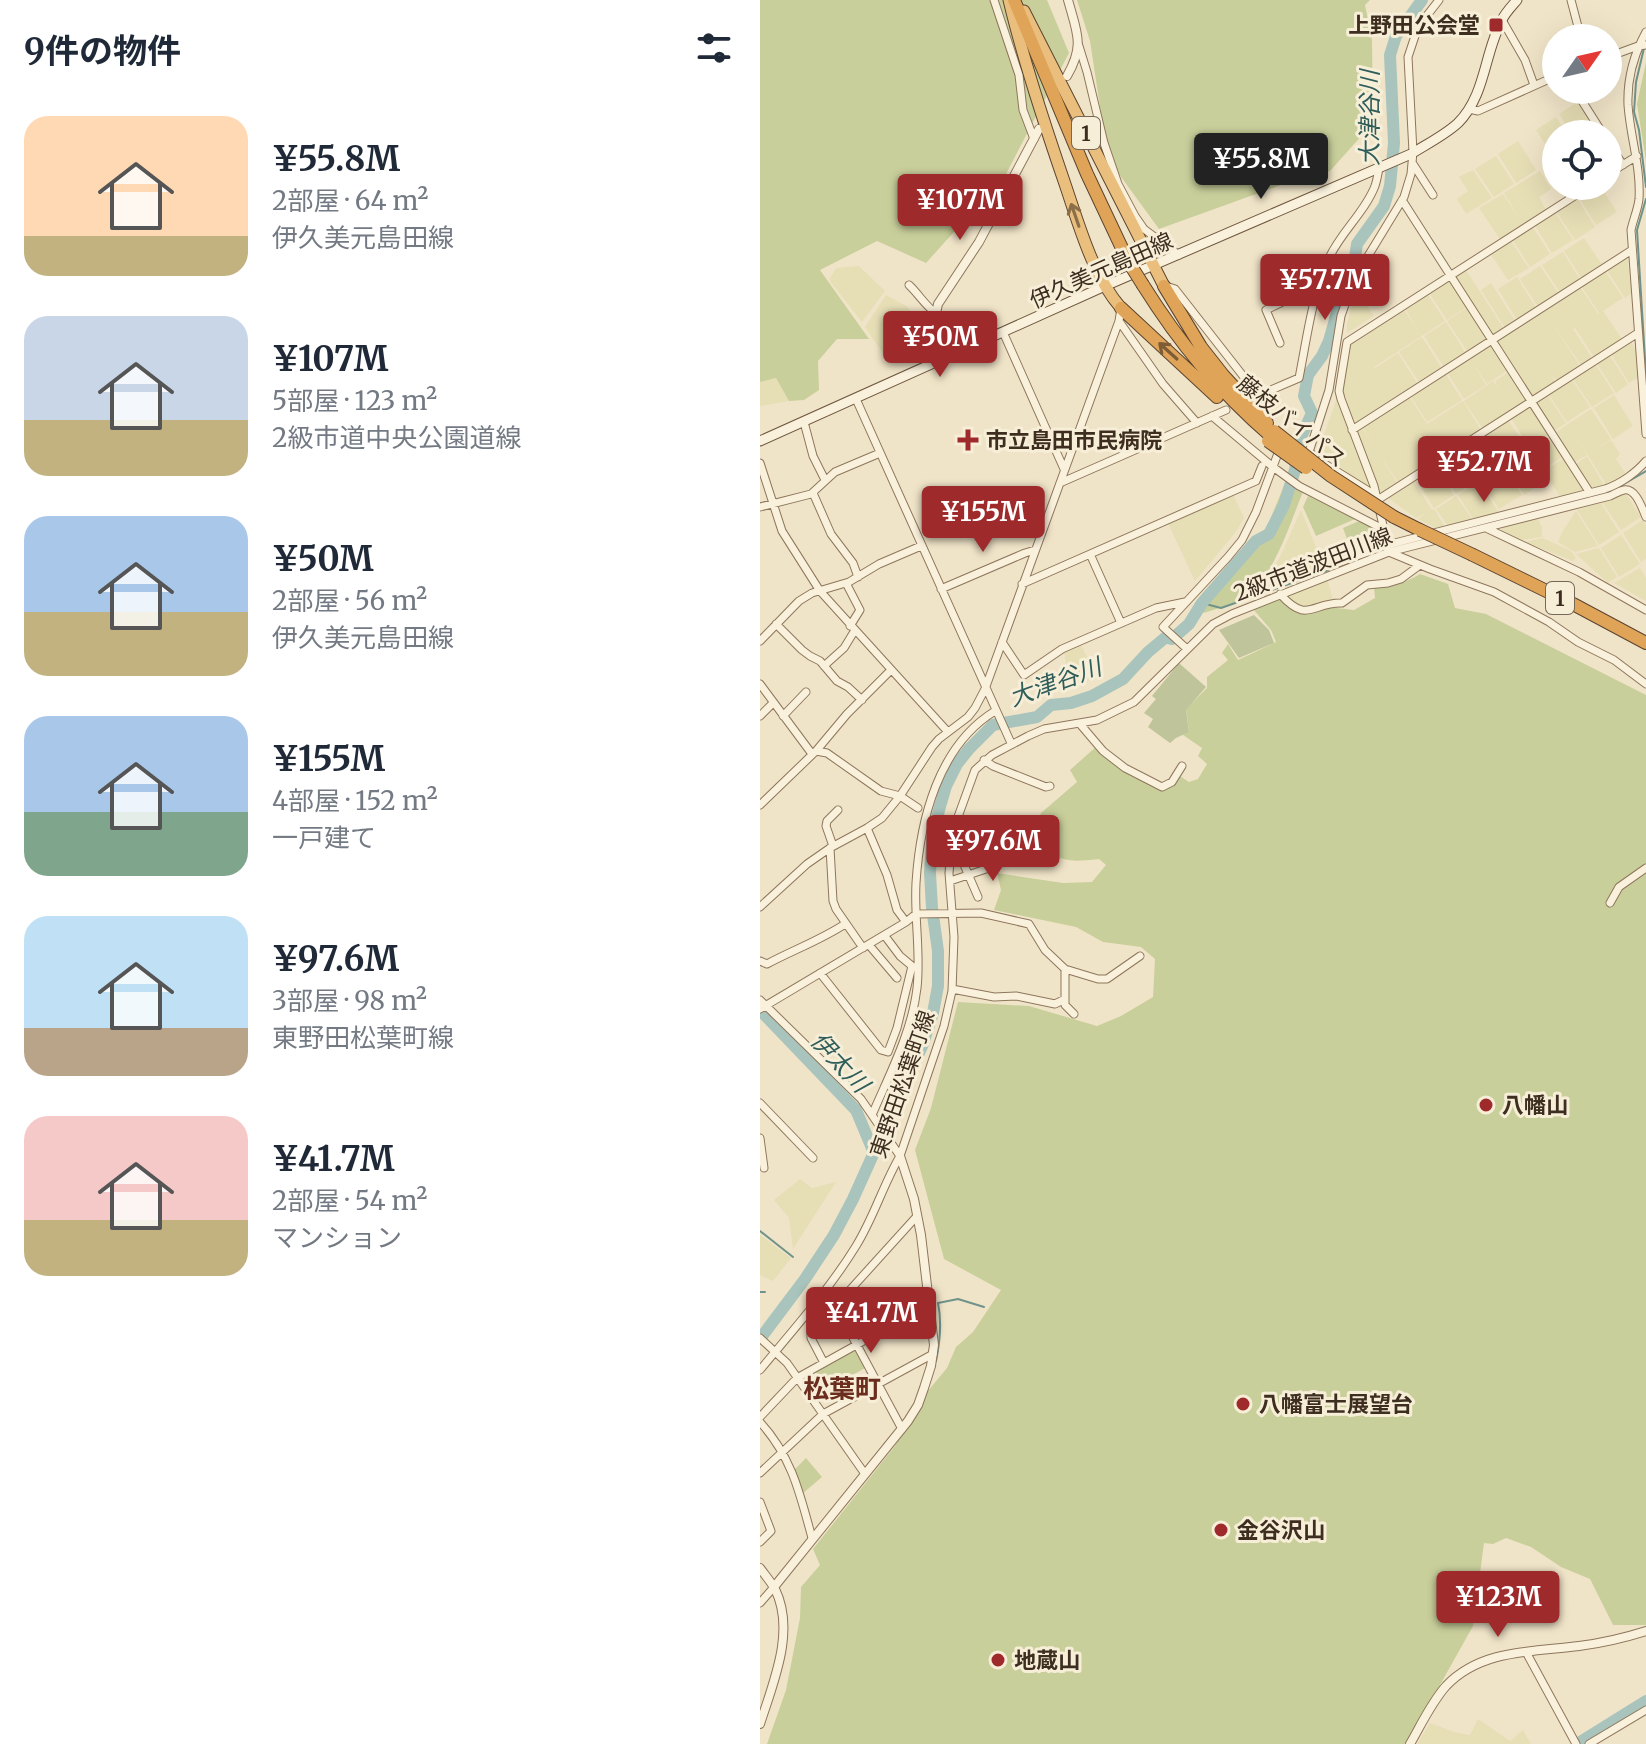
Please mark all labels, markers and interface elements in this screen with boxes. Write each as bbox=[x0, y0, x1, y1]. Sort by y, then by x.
place label: 上野田公会堂 bbox=[1348, 11, 1480, 39]
marker: 上野田公会堂 bbox=[1487, 16, 1505, 34]
north arrow bbox=[1542, 24, 1622, 104]
map controls bbox=[1542, 24, 1622, 200]
icon: filters bbox=[692, 26, 736, 70]
text: 9件の物件 bbox=[24, 30, 181, 72]
water label: 大津谷川 bbox=[1354, 67, 1385, 166]
road number: 1 bbox=[1072, 117, 1100, 149]
button: locate bbox=[1542, 120, 1622, 200]
pin: ¥55.8M bbox=[1196, 133, 1326, 201]
text: ¥55.8M bbox=[272, 138, 400, 180]
text: ¥55.8M bbox=[1212, 142, 1310, 175]
icon: home bbox=[88, 148, 184, 244]
pin: ¥107M bbox=[904, 174, 1016, 242]
text: ¥107M bbox=[916, 183, 1004, 216]
text: 2部屋 · 64 m² bbox=[272, 184, 428, 217]
one-way arrow bbox=[1067, 202, 1082, 227]
text: 伊久美元島田線 bbox=[272, 221, 454, 254]
street label: 伊久美元島田線 bbox=[1025, 226, 1177, 314]
pin: ¥57.7M bbox=[1260, 254, 1390, 322]
text: ¥57.7M bbox=[1278, 263, 1372, 296]
pin: ¥50M bbox=[893, 311, 987, 379]
text: ¥50M bbox=[901, 320, 979, 353]
text: ¥107M bbox=[272, 338, 388, 380]
one-way arrow bbox=[1159, 343, 1179, 361]
icon: home bbox=[88, 348, 184, 444]
street label: 藤枝バイパス bbox=[1232, 369, 1352, 473]
text: 5部屋 · 123 m² bbox=[272, 384, 437, 417]
text: 2級市道中央公園道線 bbox=[272, 421, 521, 454]
place label: 市立島田市民病院 bbox=[986, 426, 1162, 454]
marker: 市立島田市民病院 bbox=[957, 429, 979, 451]
pin: ¥52.7M bbox=[1419, 436, 1549, 504]
text: ¥52.7M bbox=[1436, 445, 1532, 478]
pin: ¥155M bbox=[927, 486, 1039, 554]
text: ¥155M bbox=[940, 495, 1026, 528]
street label: 2級市道波田川線 bbox=[1230, 521, 1396, 607]
text: ¥50M bbox=[272, 538, 374, 580]
icon: home bbox=[88, 548, 184, 644]
road number: 1 bbox=[1546, 582, 1574, 614]
text: 2部屋 · 56 m² bbox=[272, 584, 427, 617]
text: 伊久美元島田線 bbox=[272, 621, 454, 654]
water label: 大津谷川 bbox=[1005, 650, 1108, 713]
text: ¥155M bbox=[272, 738, 385, 780]
icon: home bbox=[88, 748, 184, 844]
text: 4部屋 · 152 m² bbox=[272, 784, 438, 817]
pin: ¥97.6M bbox=[928, 815, 1058, 883]
text: 一戸建て bbox=[272, 821, 376, 854]
text: ¥97.6M bbox=[944, 824, 1042, 857]
text: ¥97.6M bbox=[272, 938, 399, 980]
icon: home bbox=[88, 948, 184, 1044]
text: 3部屋 · 98 m² bbox=[272, 984, 427, 1017]
street label: 東野田松葉町線 bbox=[864, 1007, 940, 1161]
text: 東野田松葉町線 bbox=[272, 1021, 454, 1054]
water label: 伊太川 bbox=[804, 1025, 878, 1101]
place label: 八幡山 bbox=[1502, 1091, 1568, 1119]
marker: 八幡山 bbox=[1477, 1096, 1495, 1114]
text: ¥41.7M bbox=[272, 1138, 395, 1180]
icon: home bbox=[88, 1148, 184, 1244]
text: 2部屋 · 54 m² bbox=[272, 1184, 427, 1217]
text: マンション bbox=[272, 1221, 402, 1254]
pin: ¥41.7M bbox=[806, 1287, 936, 1355]
text: ¥41.7M bbox=[824, 1296, 918, 1329]
district label: 松葉町 bbox=[803, 1372, 881, 1405]
place label: 八幡富士展望台 bbox=[1259, 1390, 1413, 1418]
marker: 八幡富士展望台 bbox=[1234, 1395, 1252, 1413]
place label: 金谷沢山 bbox=[1237, 1516, 1325, 1544]
marker: 金谷沢山 bbox=[1212, 1521, 1230, 1539]
pin: ¥123M bbox=[1442, 1571, 1554, 1639]
text: ¥123M bbox=[1454, 1580, 1542, 1613]
place label: 地蔵山 bbox=[1014, 1646, 1080, 1674]
marker: 地蔵山 bbox=[989, 1651, 1007, 1669]

